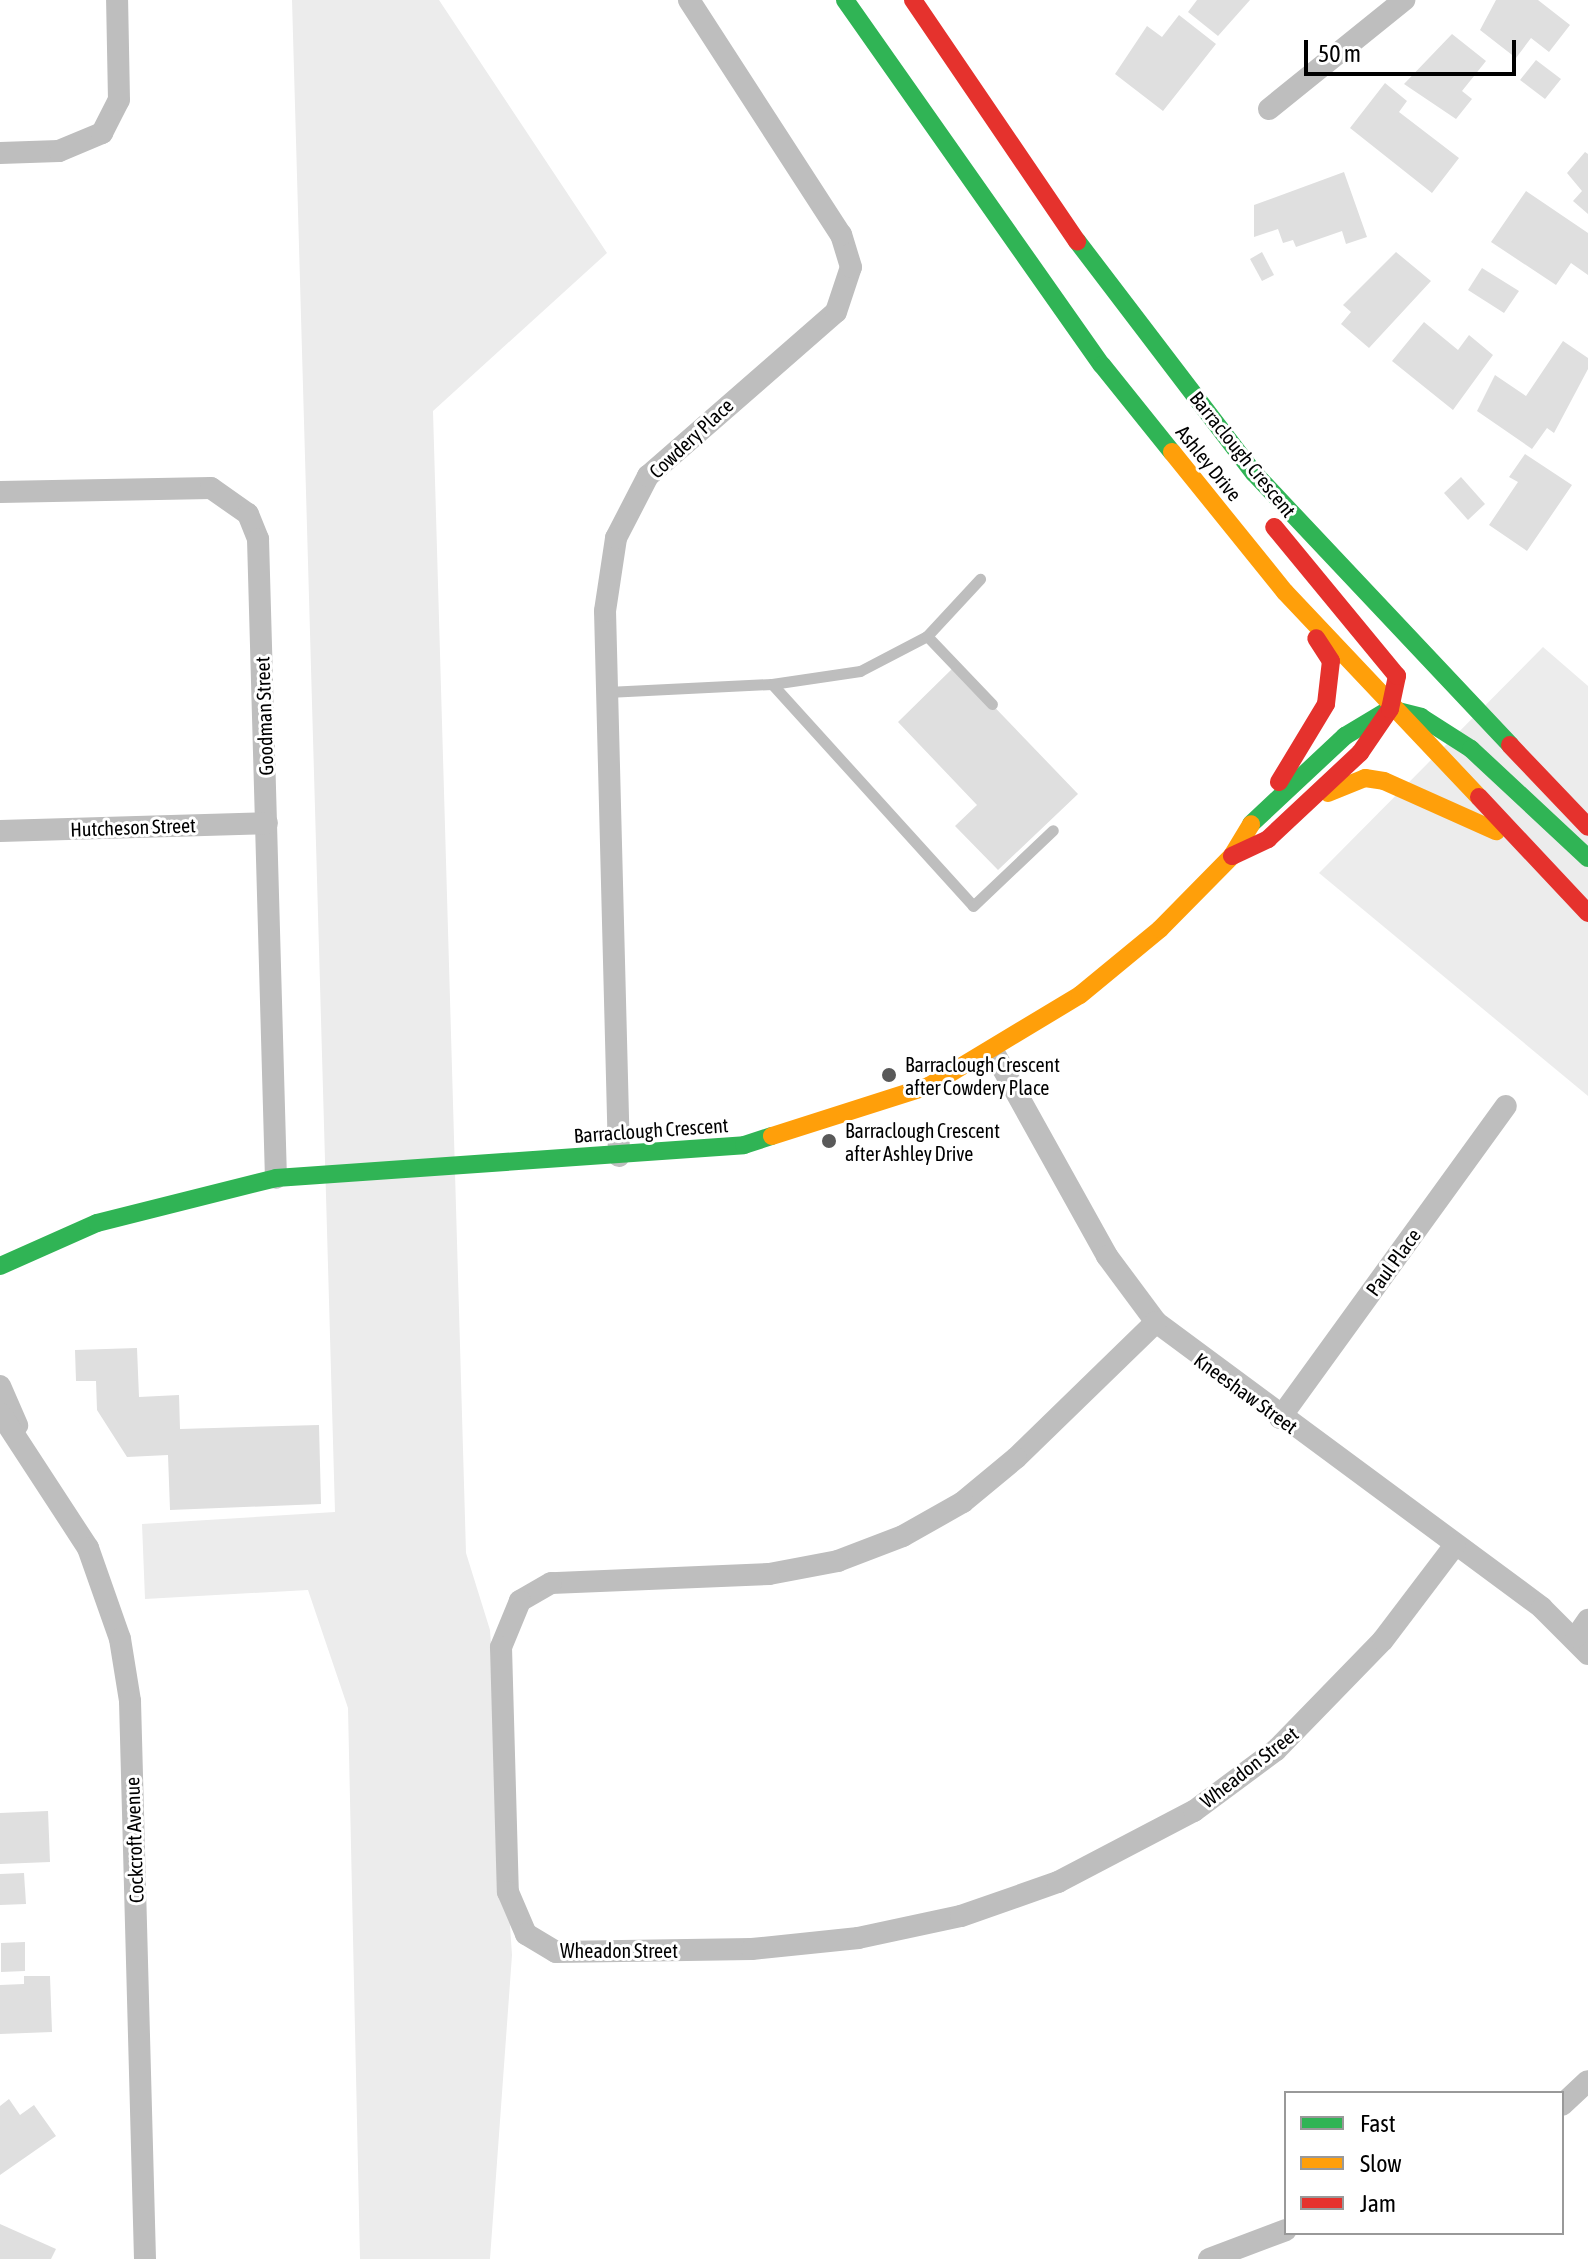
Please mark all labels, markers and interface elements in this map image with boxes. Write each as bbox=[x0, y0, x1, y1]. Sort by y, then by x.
scale bar bbox=[1308, 24, 1520, 74]
text: 50 m bbox=[1318, 40, 1361, 67]
street label: Barraclough Crescent bbox=[1185, 386, 1301, 522]
street label: Cowdery Place bbox=[644, 393, 738, 483]
street label: Ashley Drive bbox=[1171, 420, 1247, 506]
street label: Goodman Street bbox=[250, 656, 278, 776]
street label: Hutcheson Street bbox=[70, 813, 196, 841]
place label: Barraclough Crescent after Cowdery Place bbox=[905, 1052, 1060, 1099]
marker: Barraclough Crescent after Cowdery Place bbox=[880, 1066, 898, 1084]
street label: Barraclough Crescent bbox=[573, 1113, 729, 1147]
place label: Barraclough Crescent after Ashley Drive bbox=[845, 1118, 1000, 1165]
marker: Barraclough Crescent after Ashley Drive bbox=[820, 1132, 838, 1150]
street label: Paul Place bbox=[1361, 1224, 1425, 1300]
street label: Kneeshaw Street bbox=[1190, 1347, 1302, 1439]
street label: Wheadon Street bbox=[1195, 1721, 1303, 1813]
street label: Cockcroft Avenue bbox=[120, 1776, 148, 1904]
street label: Wheadon Street bbox=[560, 1938, 678, 1962]
legend bbox=[1284, 2091, 1564, 2235]
text: Fast bbox=[1360, 2110, 1396, 2137]
text: Slow bbox=[1360, 2150, 1402, 2177]
text: Jam bbox=[1360, 2190, 1396, 2217]

